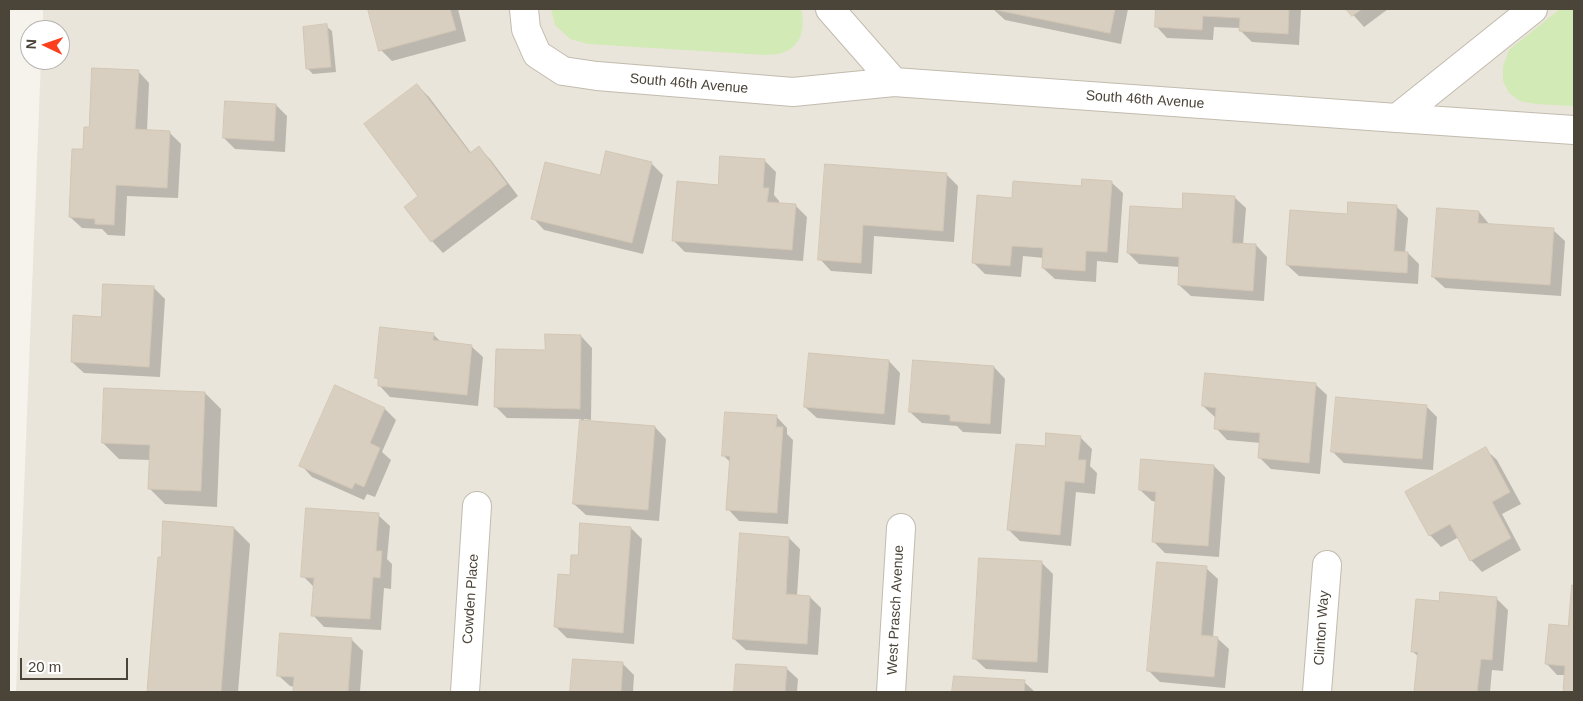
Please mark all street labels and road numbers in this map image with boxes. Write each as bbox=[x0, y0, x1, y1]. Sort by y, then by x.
street label: South 46th Avenue bbox=[629, 70, 749, 98]
street label: South 46th Avenue bbox=[1085, 87, 1205, 113]
street label: West Prasch Avenue bbox=[884, 545, 908, 675]
street label: Cowden Place bbox=[459, 553, 483, 645]
street label: Clinton Way bbox=[1311, 590, 1333, 666]

